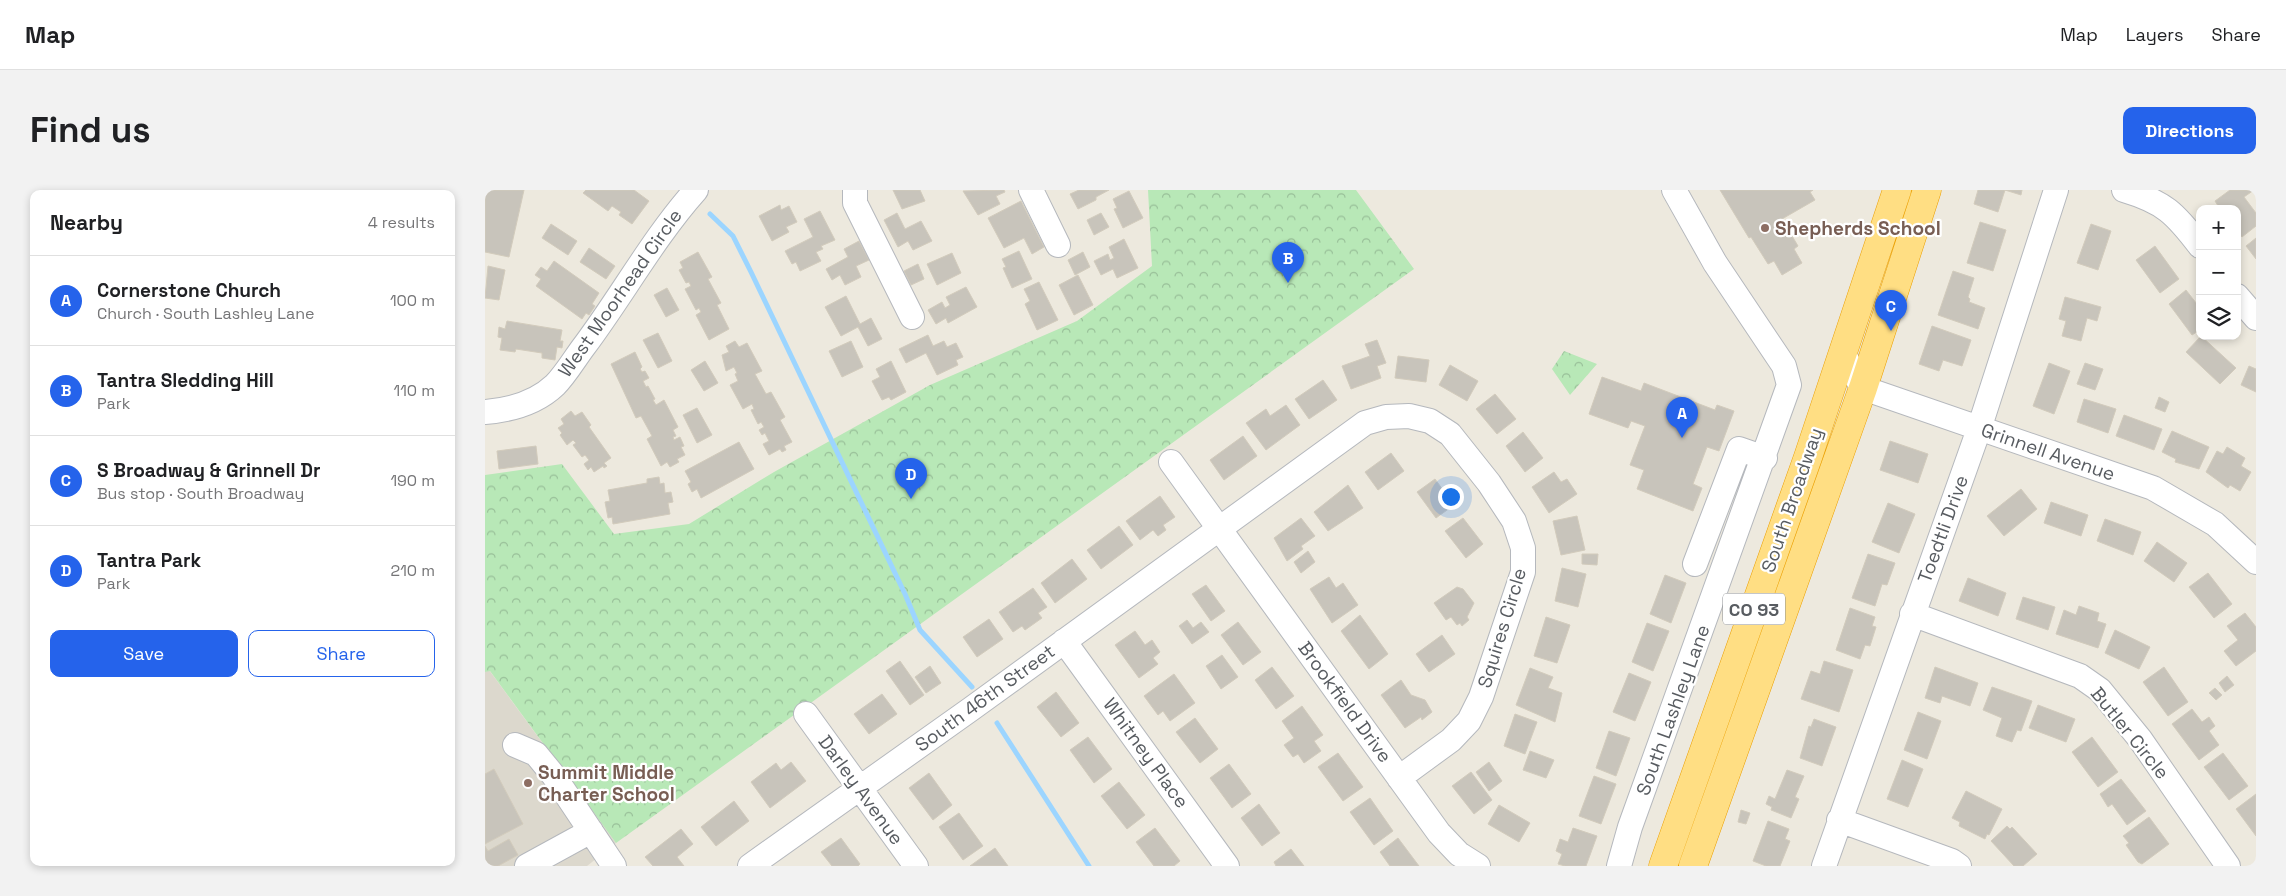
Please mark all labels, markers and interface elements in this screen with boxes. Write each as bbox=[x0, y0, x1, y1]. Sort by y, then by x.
text: Map bbox=[25, 19, 75, 50]
text: Map bbox=[2060, 23, 2098, 46]
text: Layers bbox=[2126, 23, 2183, 46]
text: Share bbox=[2211, 23, 2261, 46]
button: Directions bbox=[2123, 107, 2256, 154]
text: Find us bbox=[30, 108, 151, 152]
street label: West Moorhead Circle bbox=[552, 204, 688, 382]
map controls bbox=[2196, 205, 2241, 340]
button: + bbox=[2196, 205, 2241, 250]
text: Nearby bbox=[50, 209, 123, 236]
text: 4 results bbox=[368, 212, 435, 233]
place label: Shepherds School bbox=[1775, 216, 1941, 241]
marker: Shepherds School bbox=[1759, 222, 1771, 234]
pin: B bbox=[1272, 242, 1304, 283]
button: − bbox=[2196, 250, 2241, 295]
text: Cornerstone Church bbox=[97, 278, 281, 303]
text: A bbox=[61, 290, 71, 311]
text: 100 m bbox=[390, 290, 435, 311]
pin: C bbox=[1875, 290, 1907, 331]
button: layers bbox=[2196, 295, 2241, 340]
text: Church · South Lashley Lane bbox=[97, 303, 314, 324]
text: Tantra Sledding Hill bbox=[97, 368, 274, 393]
text: B bbox=[61, 380, 71, 401]
text: 110 m bbox=[393, 380, 435, 401]
text: Park bbox=[97, 393, 130, 414]
pin: A bbox=[1666, 397, 1698, 438]
street label: Grinnell Avenue bbox=[1978, 417, 2118, 487]
street label: South Broadway bbox=[1755, 424, 1829, 576]
text: S Broadway & Grinnell Dr bbox=[97, 458, 321, 483]
pin: D bbox=[895, 458, 927, 499]
text: C bbox=[61, 470, 71, 491]
text: 190 m bbox=[390, 470, 435, 491]
street label: Toedtli Drive bbox=[1912, 472, 1974, 586]
text: Bus stop · South Broadway bbox=[97, 483, 304, 504]
your location bbox=[1438, 484, 1464, 510]
text: Tantra Park bbox=[97, 548, 201, 573]
text: D bbox=[61, 560, 71, 581]
text: 210 m bbox=[391, 560, 435, 581]
street label: Squires Circle bbox=[1472, 565, 1532, 691]
text: Park bbox=[97, 573, 130, 594]
road number: CO 93 bbox=[1723, 594, 1785, 624]
street label: South Lashley Lane bbox=[1631, 621, 1715, 799]
button: Save bbox=[50, 630, 238, 677]
button: Share bbox=[248, 630, 435, 677]
street label: Brookfield Drive bbox=[1292, 636, 1398, 768]
street label: South 46th Street bbox=[910, 639, 1060, 757]
street label: Butler Circle bbox=[2085, 682, 2175, 784]
street label: Whitney Place bbox=[1098, 693, 1194, 813]
street label: Darley Avenue bbox=[813, 730, 909, 850]
place label: Summit Middle Charter School bbox=[538, 760, 675, 807]
marker: Summit Middle Charter School bbox=[522, 777, 534, 789]

